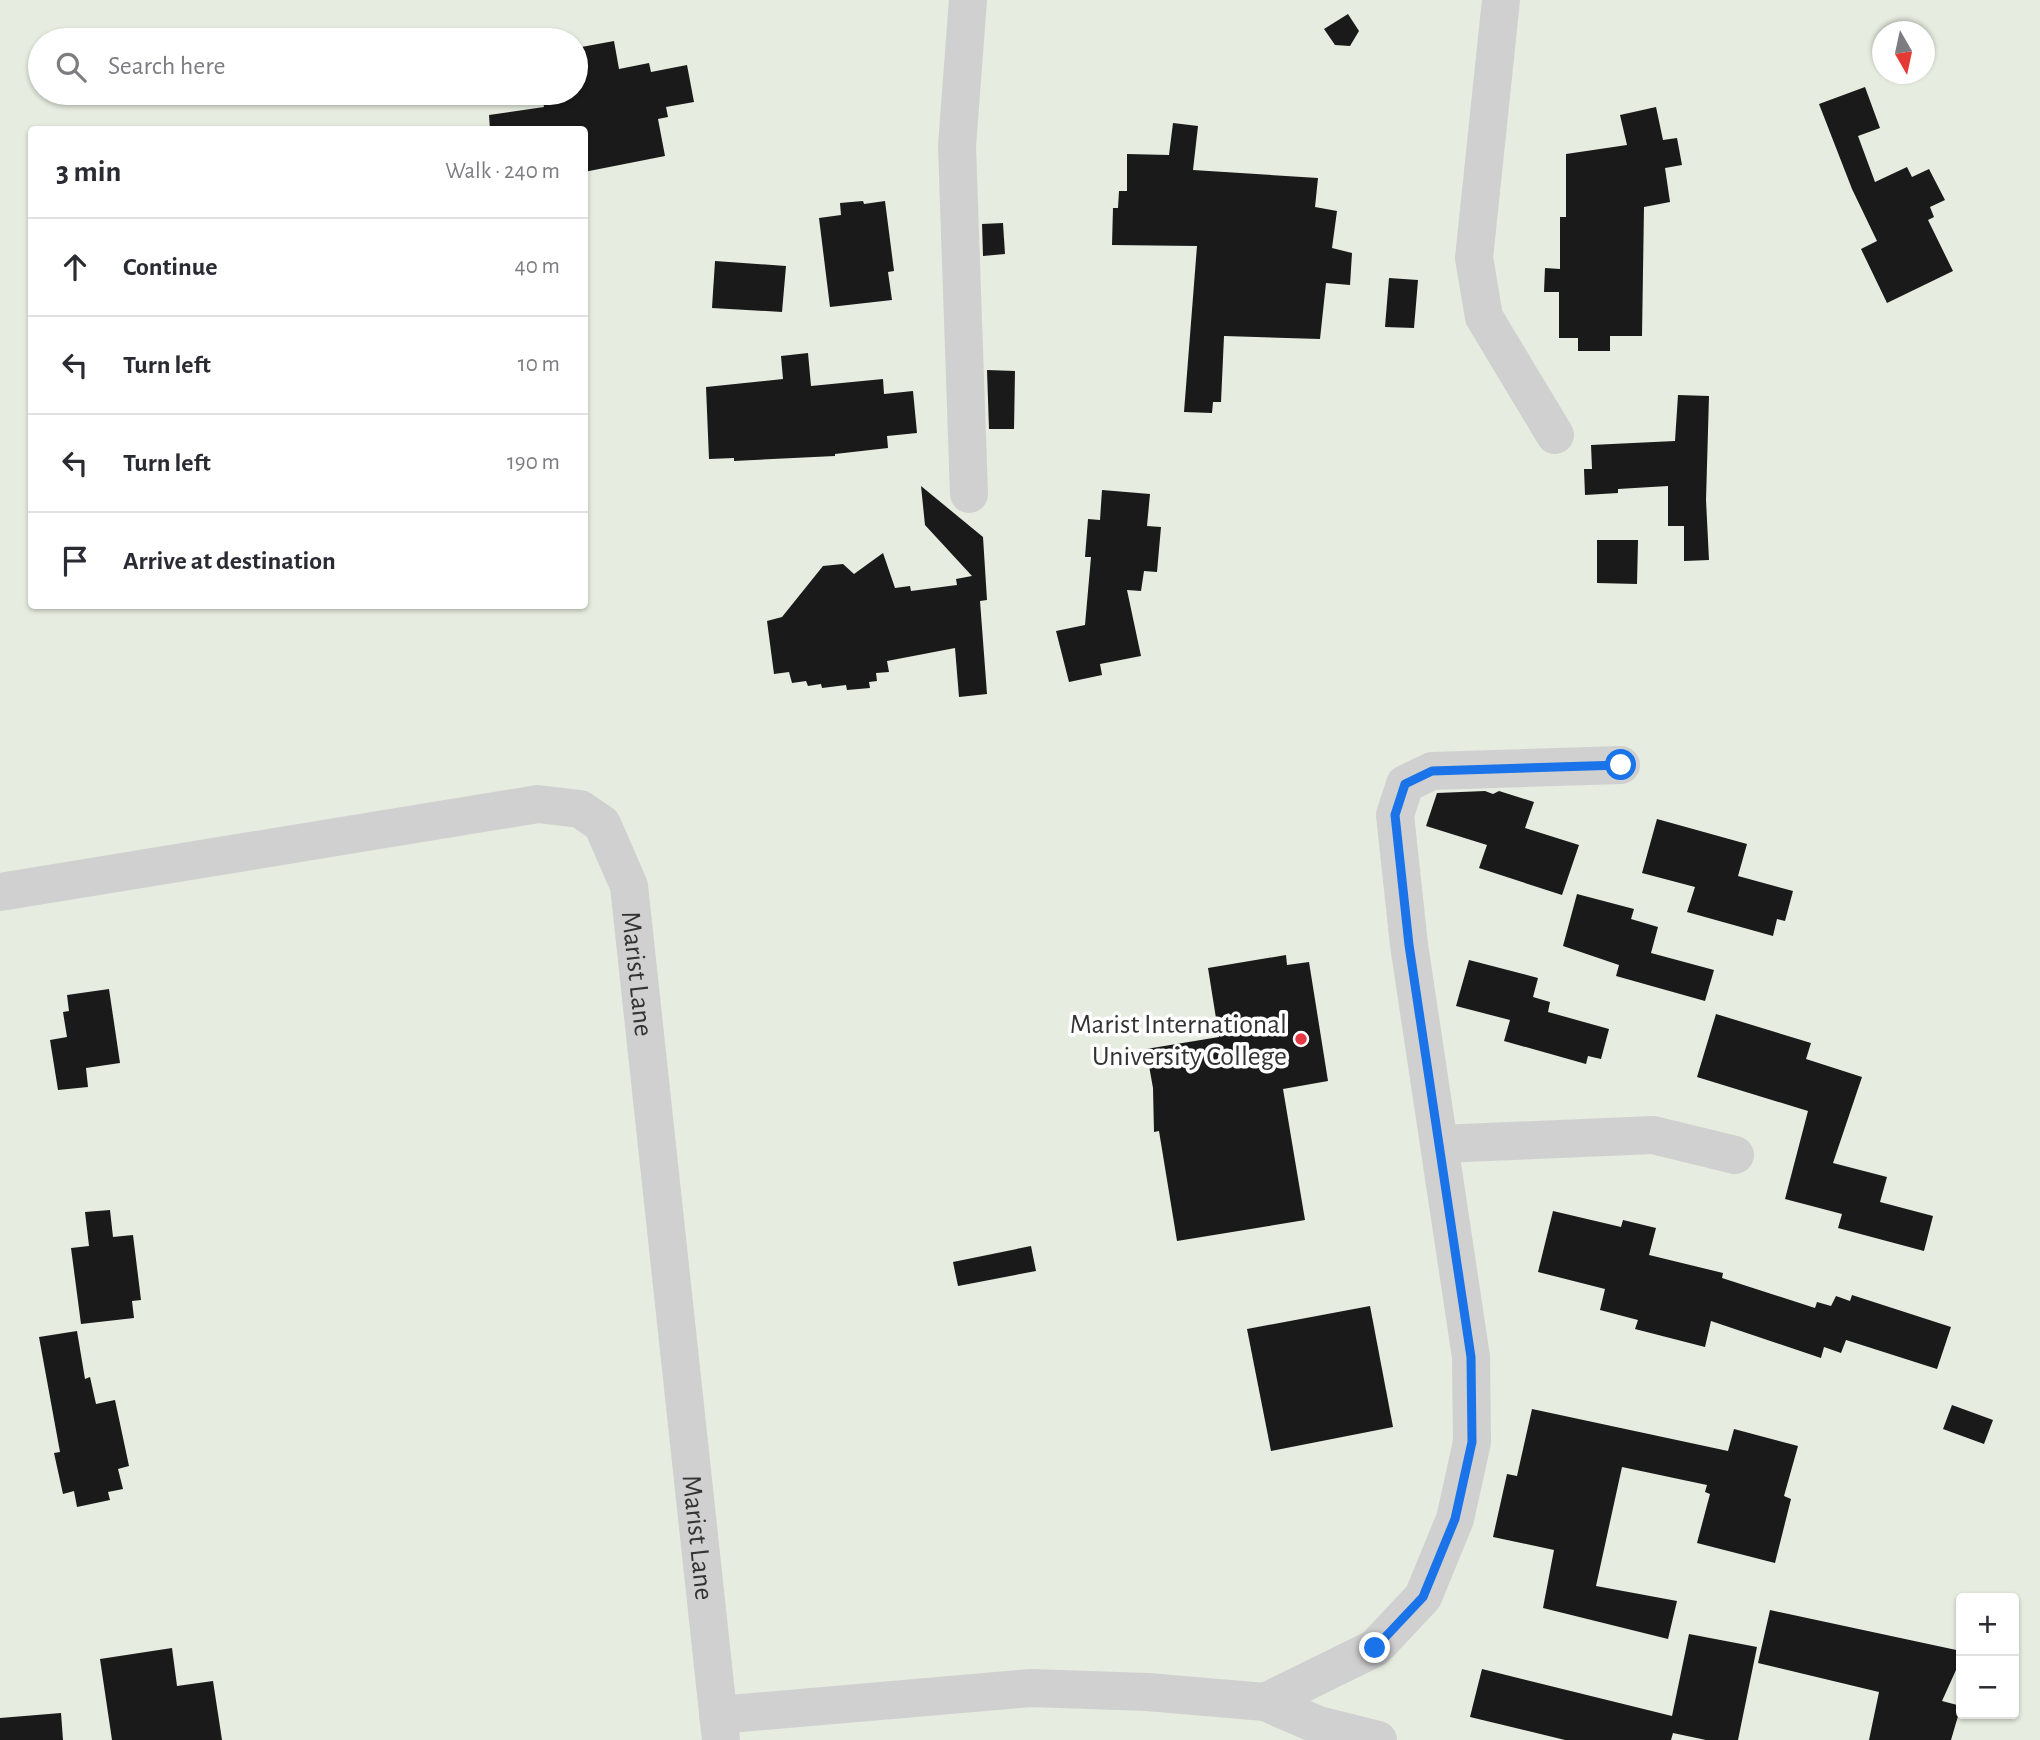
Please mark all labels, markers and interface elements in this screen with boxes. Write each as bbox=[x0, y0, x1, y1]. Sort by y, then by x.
north arrow bbox=[1872, 21, 1935, 84]
search box bbox=[28, 28, 588, 105]
icon: search bbox=[52, 48, 90, 86]
text: Search here bbox=[108, 53, 226, 79]
text: 3 min bbox=[56, 157, 121, 187]
text: Walk · 240 m bbox=[445, 160, 560, 183]
icon: ahead bbox=[56, 248, 94, 286]
text: Continue bbox=[123, 254, 218, 280]
text: 40 m bbox=[515, 255, 560, 278]
icon: left bbox=[56, 346, 94, 384]
text: Turn left bbox=[123, 352, 211, 378]
text: 10 m bbox=[518, 353, 560, 376]
icon: left bbox=[56, 444, 94, 482]
text: Turn left bbox=[123, 450, 211, 476]
text: 190 m bbox=[507, 451, 560, 474]
icon: arrive bbox=[56, 542, 94, 580]
text: Arrive at destination bbox=[123, 548, 336, 574]
route start bbox=[1605, 749, 1636, 780]
street label: Marist Lane bbox=[616, 910, 657, 1038]
place label: Marist International University College bbox=[1070, 1011, 1287, 1071]
marker: Marist International University College bbox=[1293, 1031, 1309, 1047]
street label: Marist Lane bbox=[677, 1474, 718, 1602]
map controls bbox=[1956, 1593, 2019, 1719]
button: + bbox=[1956, 1593, 2019, 1656]
route end bbox=[1359, 1632, 1390, 1663]
button: − bbox=[1956, 1656, 2019, 1719]

